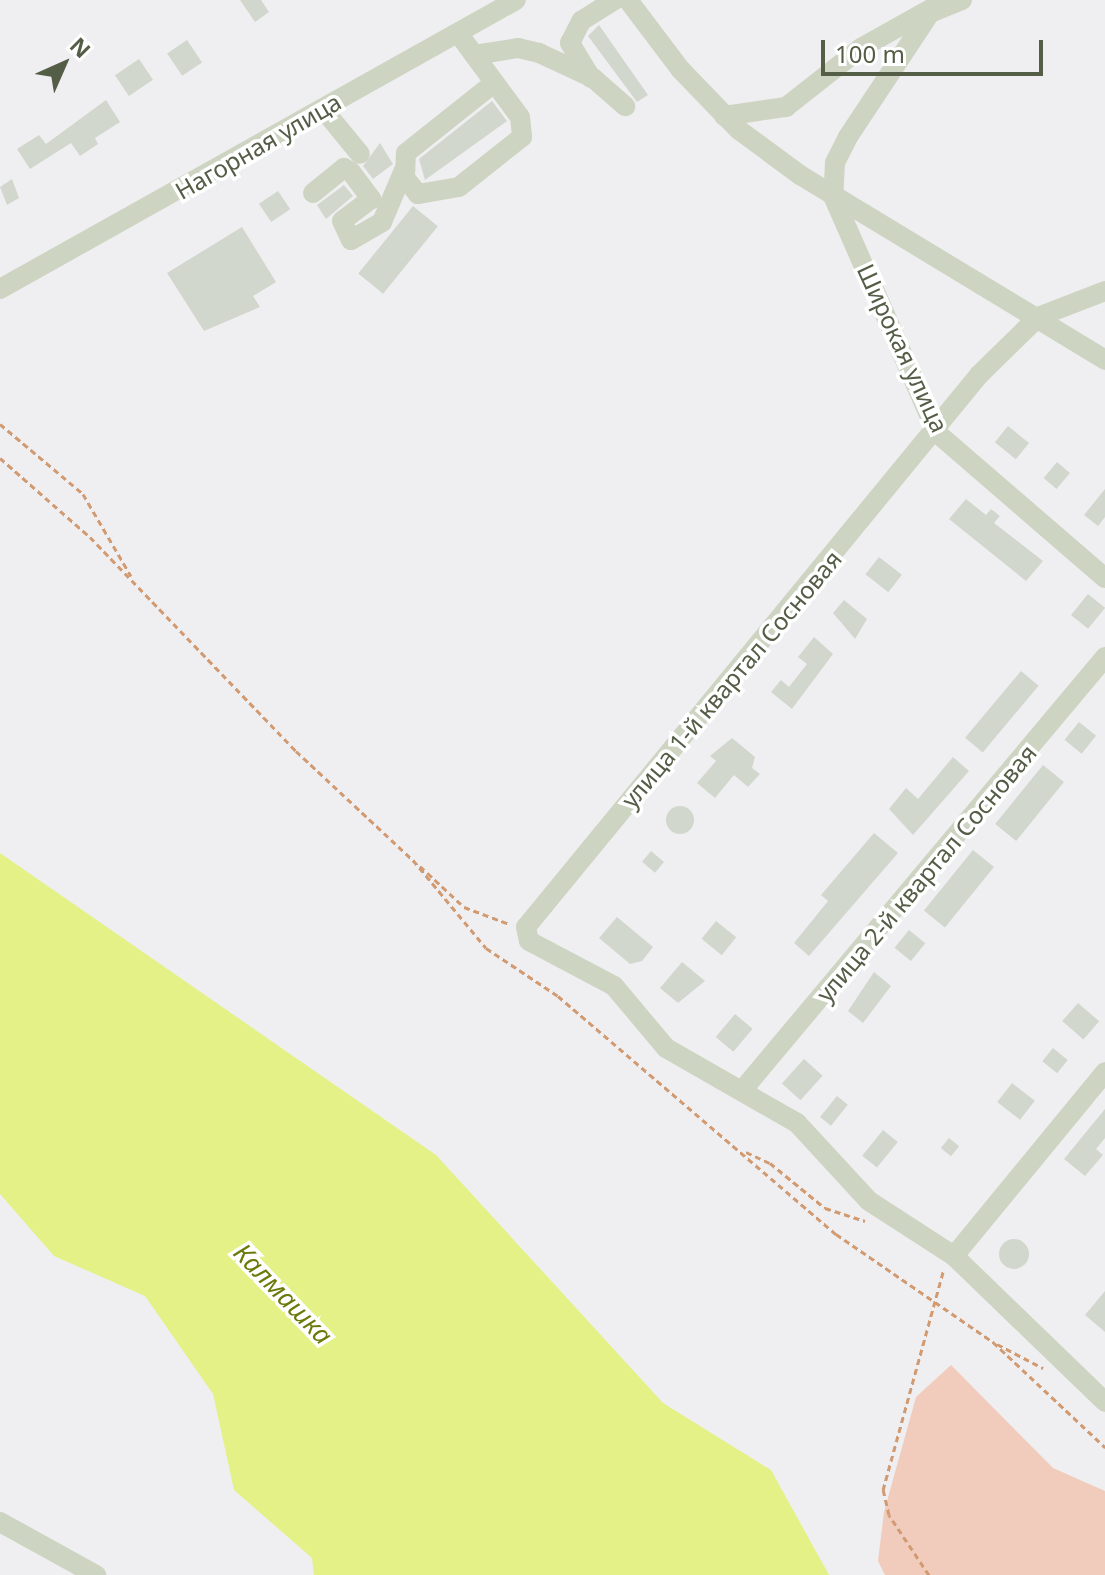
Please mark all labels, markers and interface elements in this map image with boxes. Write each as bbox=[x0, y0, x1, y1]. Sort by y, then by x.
north arrow bbox=[24, 24, 104, 104]
scale bar bbox=[825, 24, 1047, 74]
text: N bbox=[64, 30, 98, 64]
text: 100 m bbox=[835, 37, 905, 70]
street label: Нагорная улица bbox=[170, 87, 346, 205]
street label: Широкая улица bbox=[851, 259, 955, 437]
street label: улица 1-й квартал Сосновая bbox=[615, 545, 847, 813]
street label: улица 2-й квартал Сосновая bbox=[810, 739, 1042, 1007]
water label: Калмашка bbox=[227, 1237, 339, 1351]

